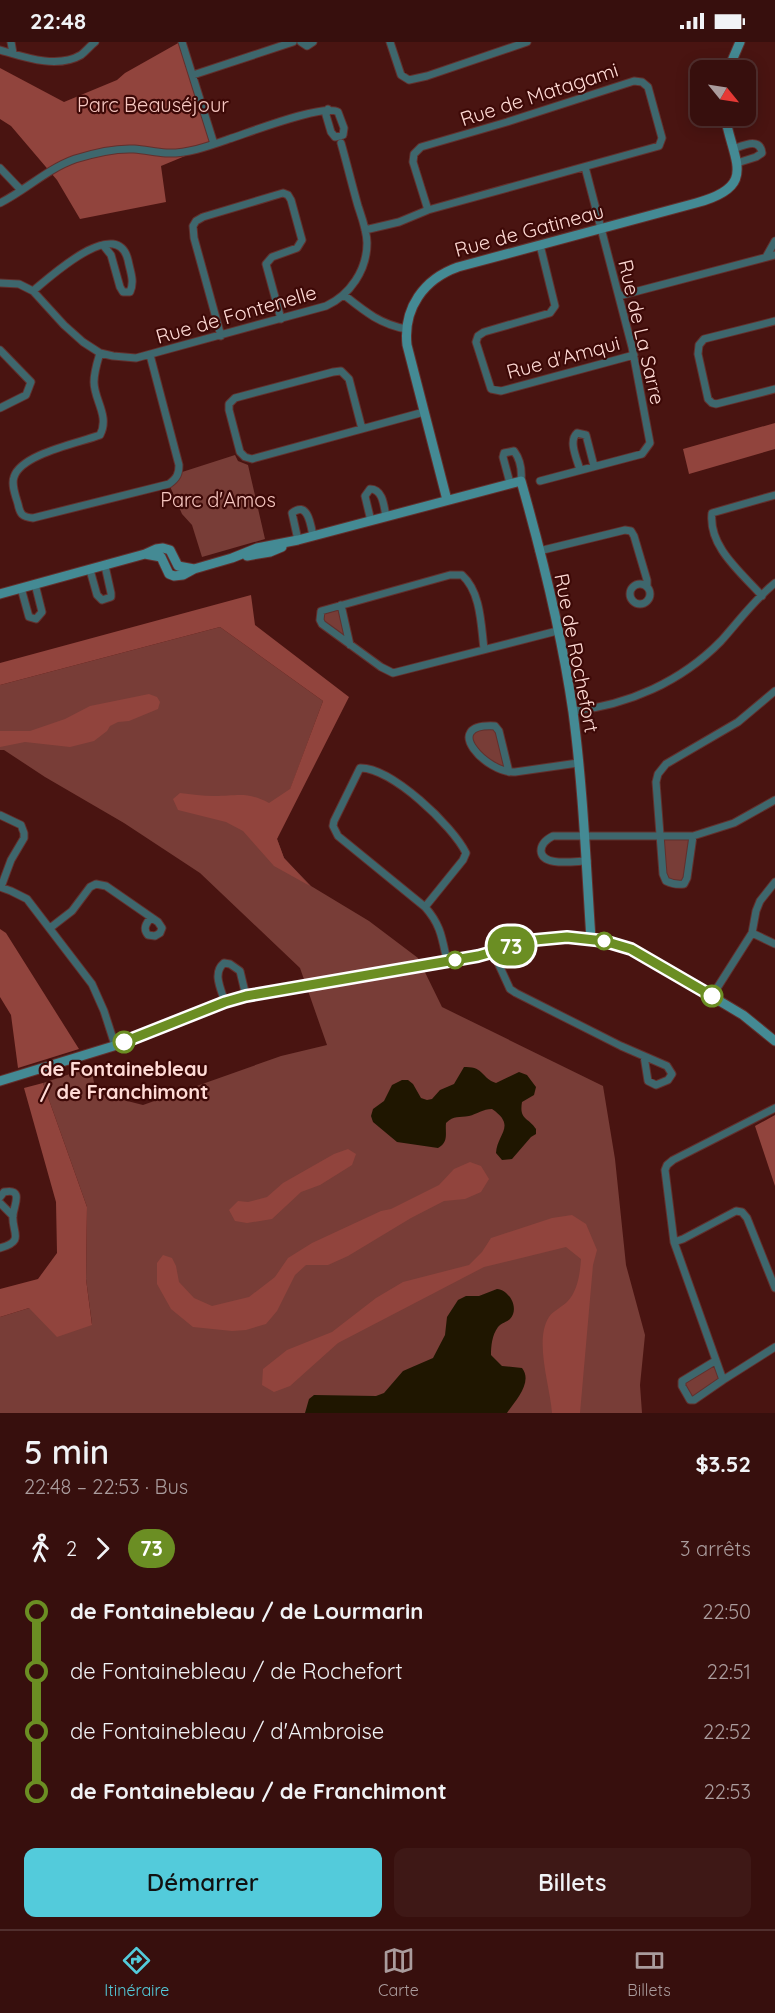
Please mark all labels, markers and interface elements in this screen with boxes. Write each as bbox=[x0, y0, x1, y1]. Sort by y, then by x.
text: 22:48 bbox=[30, 7, 86, 35]
street label: Rue de Matagami bbox=[457, 57, 621, 131]
north arrow bbox=[690, 60, 756, 126]
map controls bbox=[690, 60, 756, 126]
park label: Parc Beauséjour bbox=[77, 92, 229, 117]
street label: Rue de Gatineau bbox=[451, 198, 607, 262]
street label: Rue de La Sarre bbox=[613, 257, 671, 407]
street label: Rue de Fontenelle bbox=[153, 279, 319, 349]
street label: Rue d'Amqui bbox=[504, 330, 622, 384]
park label: Parc d'Amos bbox=[160, 487, 276, 512]
street label: Rue de Rochefort bbox=[549, 571, 605, 735]
line badge: 73 bbox=[484, 926, 538, 966]
unlabelled marker bbox=[595, 932, 613, 950]
text: 73 bbox=[500, 933, 522, 959]
unlabelled marker bbox=[446, 951, 464, 969]
unlabelled marker bbox=[701, 985, 723, 1007]
marker: de Fontainebleau / de Franchimont bbox=[113, 1031, 135, 1053]
place label: de Fontainebleau / de Franchimont bbox=[40, 1056, 208, 1104]
text: 5 min bbox=[24, 1431, 109, 1472]
text: $3.52 bbox=[695, 1450, 751, 1478]
text: 22:48 – 22:53 · Bus bbox=[24, 1474, 188, 1499]
icon: walk bbox=[24, 1532, 57, 1565]
icon: forward bbox=[86, 1532, 119, 1565]
text: 73 bbox=[140, 1535, 163, 1561]
text: 2 bbox=[66, 1536, 77, 1561]
text: 3 arrêts bbox=[680, 1536, 751, 1561]
text: de Fontainebleau / de Lourmarin bbox=[70, 1597, 423, 1625]
text: 22:50 bbox=[702, 1599, 751, 1624]
text: de Fontainebleau / de Rochefort bbox=[70, 1657, 403, 1685]
text: 22:51 bbox=[707, 1659, 751, 1684]
text: de Fontainebleau / d'Ambroise bbox=[70, 1717, 384, 1745]
text: 22:52 bbox=[703, 1719, 751, 1744]
text: de Fontainebleau / de Franchimont bbox=[70, 1777, 447, 1805]
text: 22:53 bbox=[704, 1779, 751, 1804]
button: Démarrer bbox=[24, 1848, 382, 1917]
button: Billets bbox=[394, 1848, 751, 1917]
tab: Itinéraire bbox=[104, 1944, 169, 2000]
tab: Carte bbox=[378, 1944, 419, 2000]
tab: Billets bbox=[627, 1944, 671, 2000]

